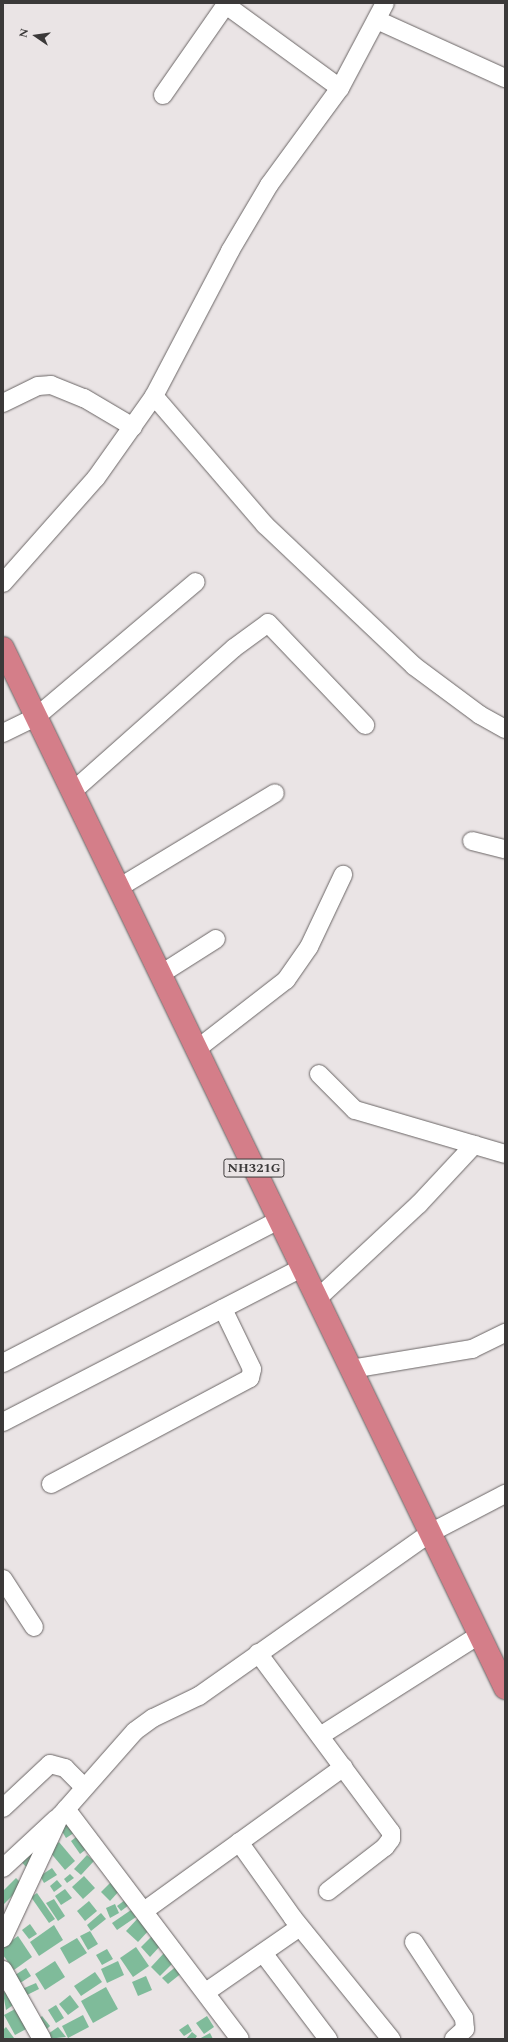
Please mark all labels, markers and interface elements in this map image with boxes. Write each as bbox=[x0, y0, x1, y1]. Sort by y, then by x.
north arrow bbox=[16, 16, 56, 56]
text: N bbox=[15, 27, 33, 39]
road number: NH321G bbox=[223, 1157, 285, 1179]

